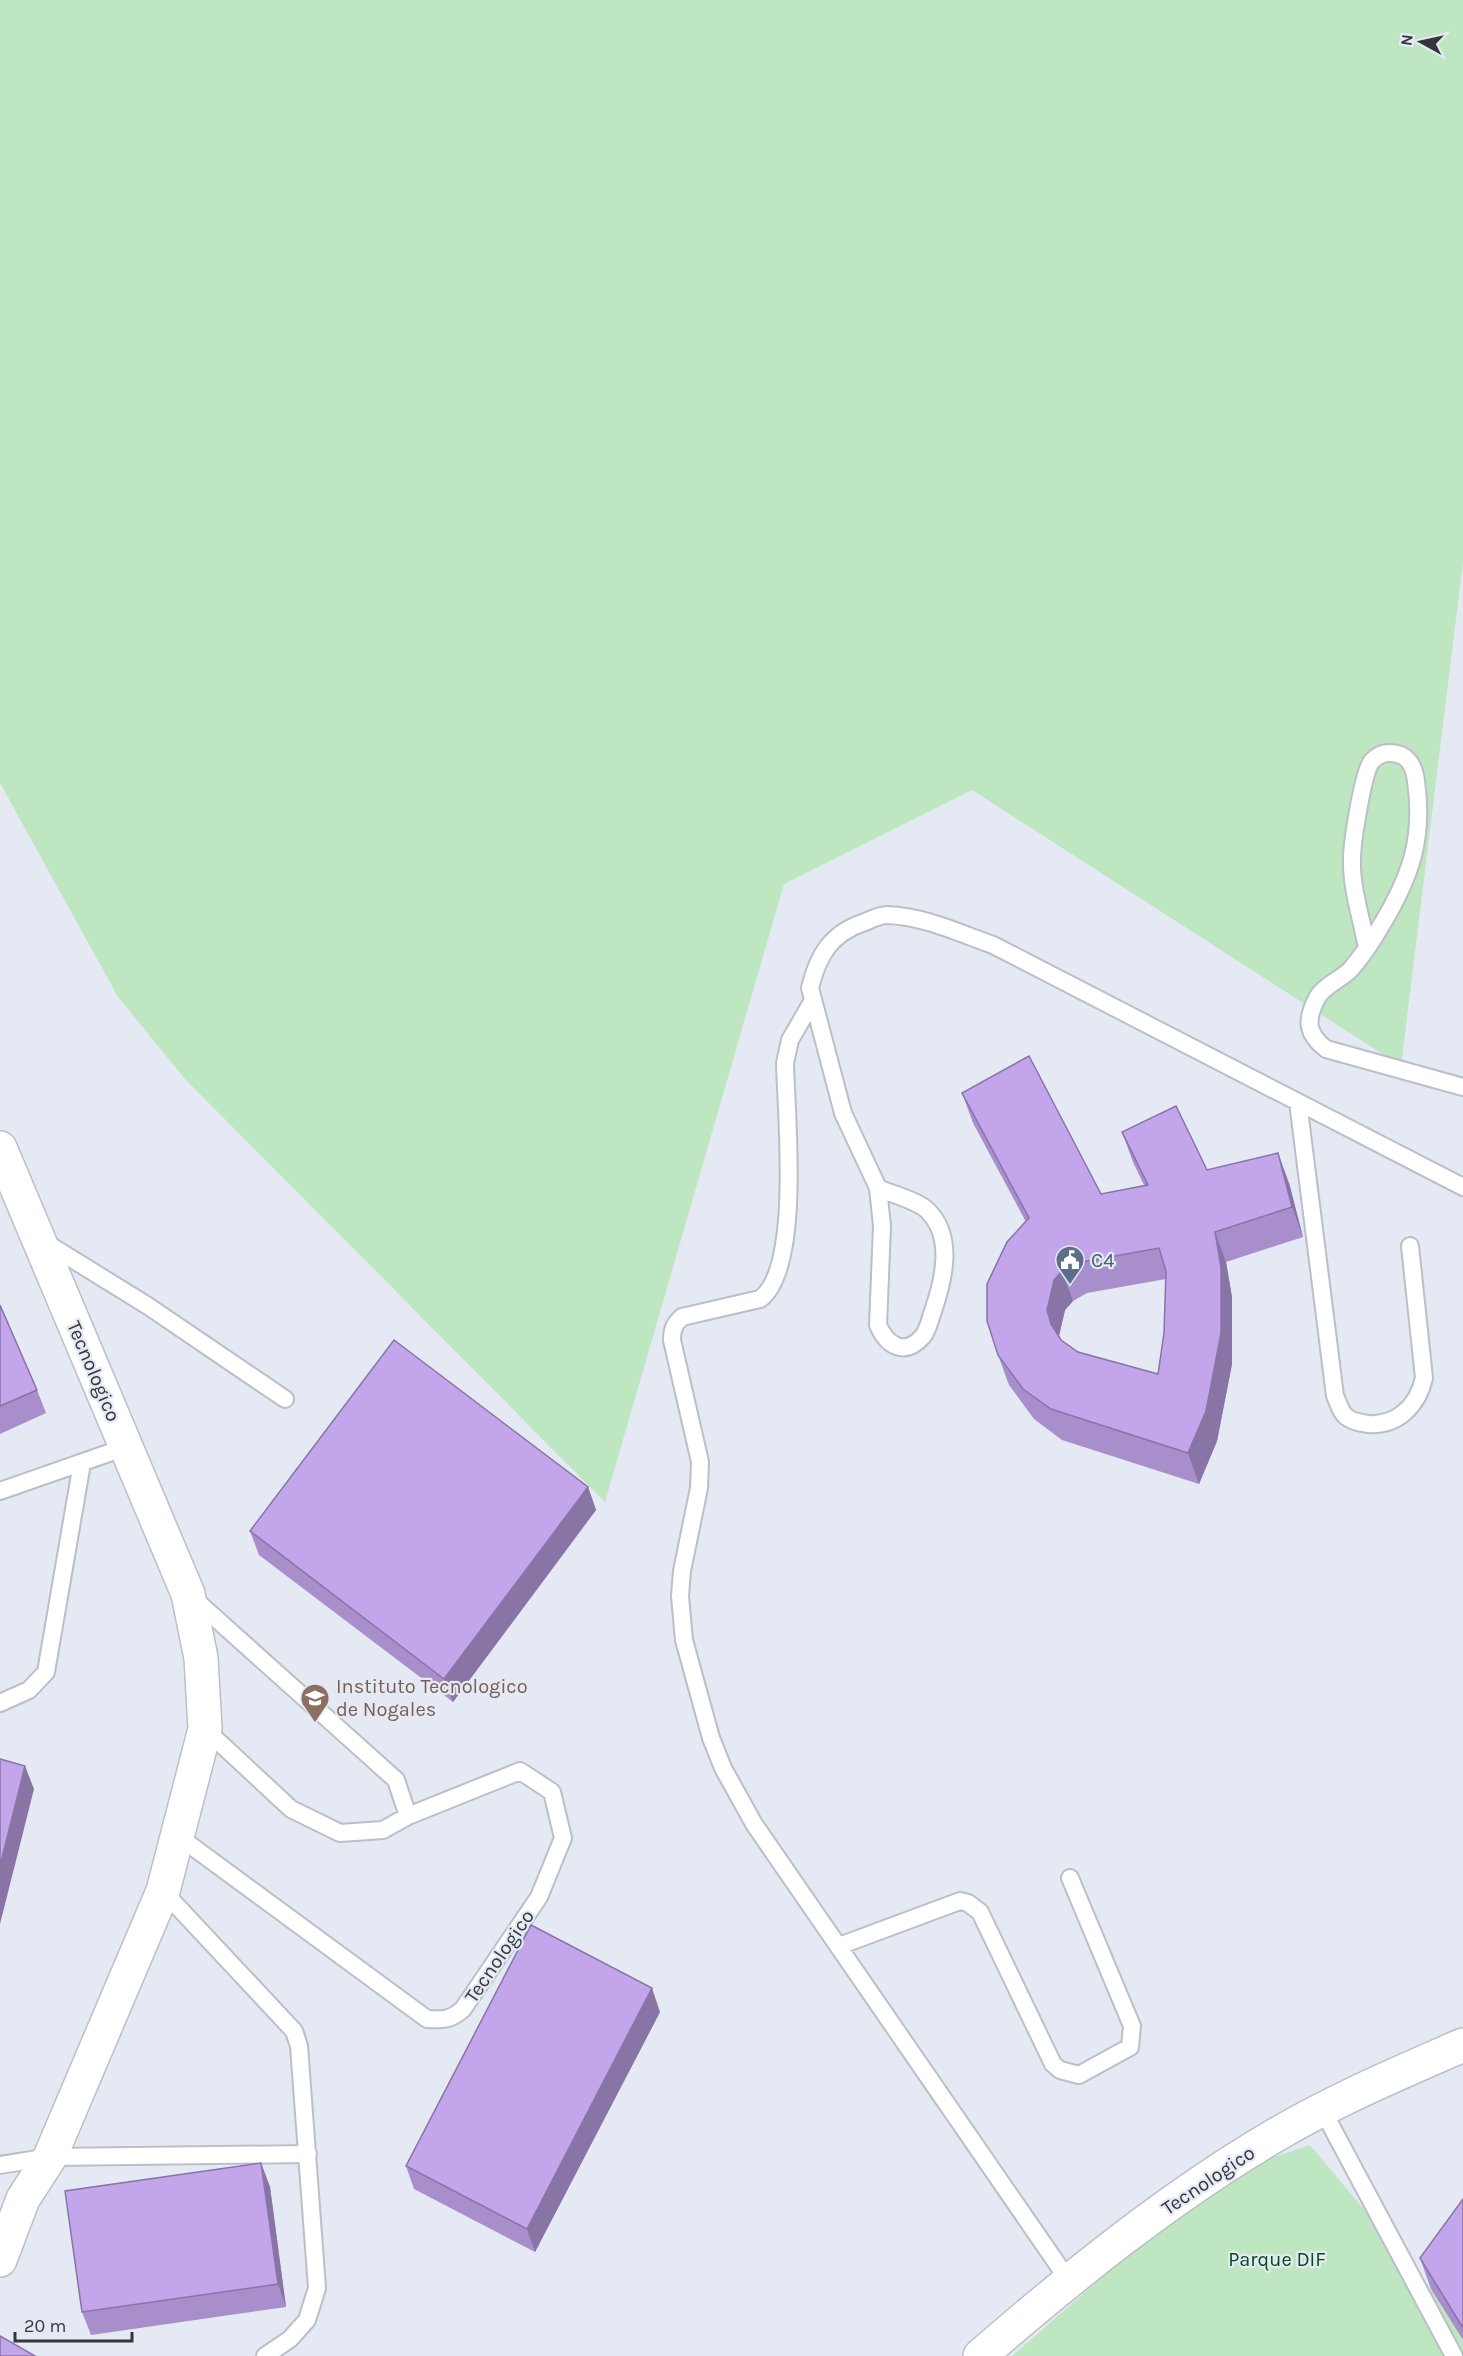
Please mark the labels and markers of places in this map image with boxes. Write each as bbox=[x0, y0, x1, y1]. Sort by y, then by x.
public building icon: C4 bbox=[1054, 1244, 1086, 1286]
place label: C4 bbox=[1091, 1249, 1114, 1272]
place label: Instituto Tecnologico de Nogales bbox=[336, 1675, 528, 1721]
school or university icon: Instituto Tecnologico de Nogales bbox=[299, 1682, 331, 1724]

